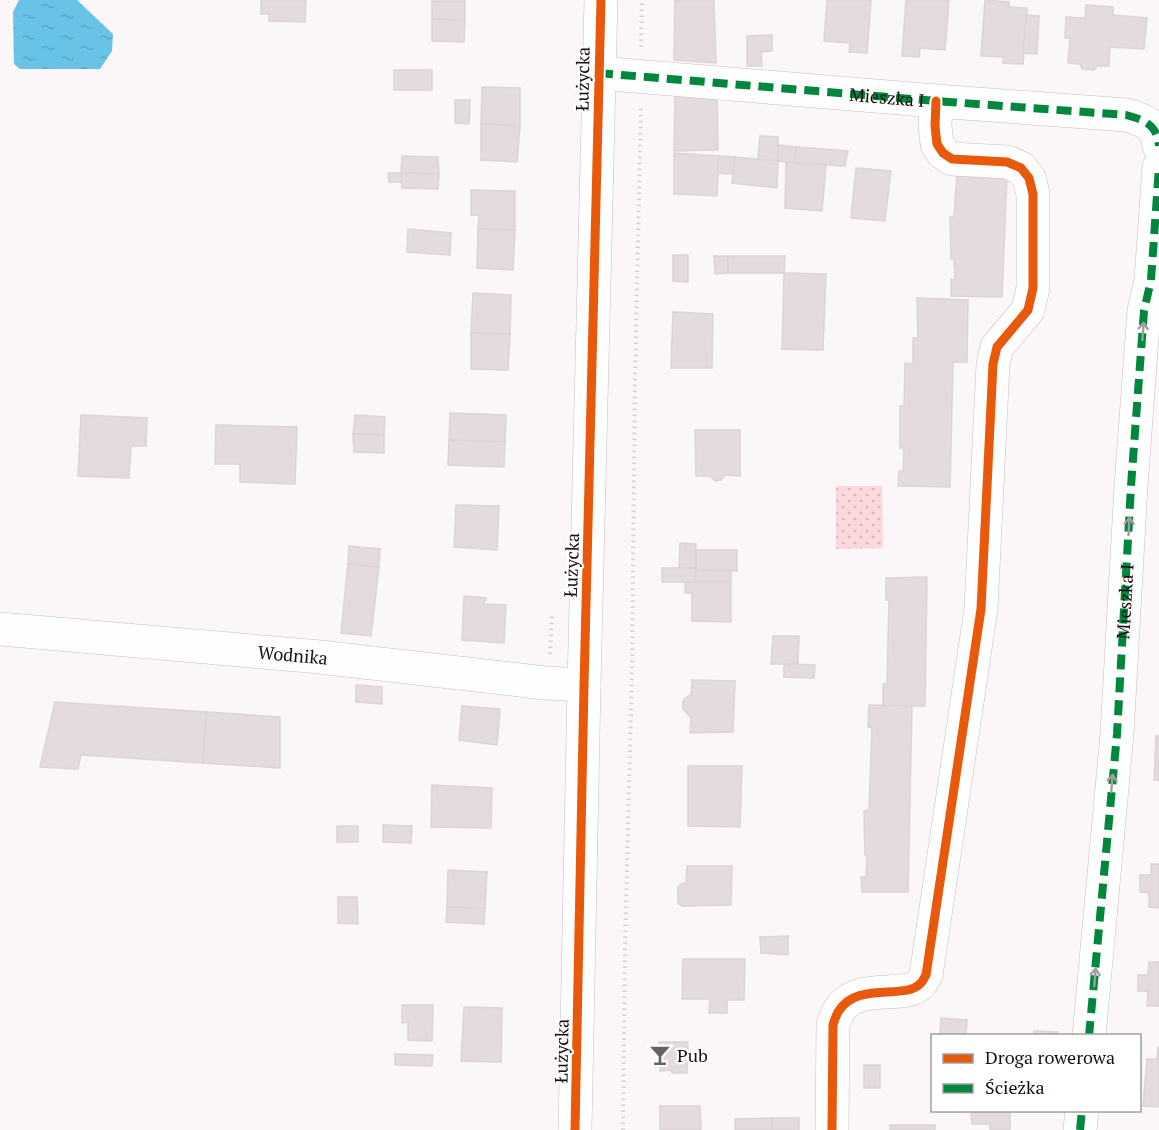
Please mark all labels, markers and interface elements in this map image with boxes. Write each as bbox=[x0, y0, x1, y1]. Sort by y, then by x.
street label: Łużycka bbox=[569, 47, 595, 111]
street label: Mieszka I bbox=[848, 82, 926, 112]
one-way arrow bbox=[1138, 322, 1149, 342]
one-way arrow bbox=[1123, 516, 1134, 536]
street label: Łużycka bbox=[558, 532, 584, 598]
street label: Mieszka I bbox=[1110, 563, 1139, 640]
street label: Wodnika bbox=[257, 640, 329, 670]
one-way arrow bbox=[1107, 774, 1118, 794]
one-way arrow bbox=[1090, 968, 1101, 988]
street label: Łużycka bbox=[548, 1019, 574, 1083]
legend bbox=[931, 1034, 1141, 1112]
bar icon: Pub bbox=[648, 1043, 672, 1067]
place label: Pub bbox=[677, 1043, 708, 1067]
text: Droga rowerowa bbox=[985, 1045, 1115, 1069]
text: Ścieżka bbox=[985, 1075, 1044, 1099]

